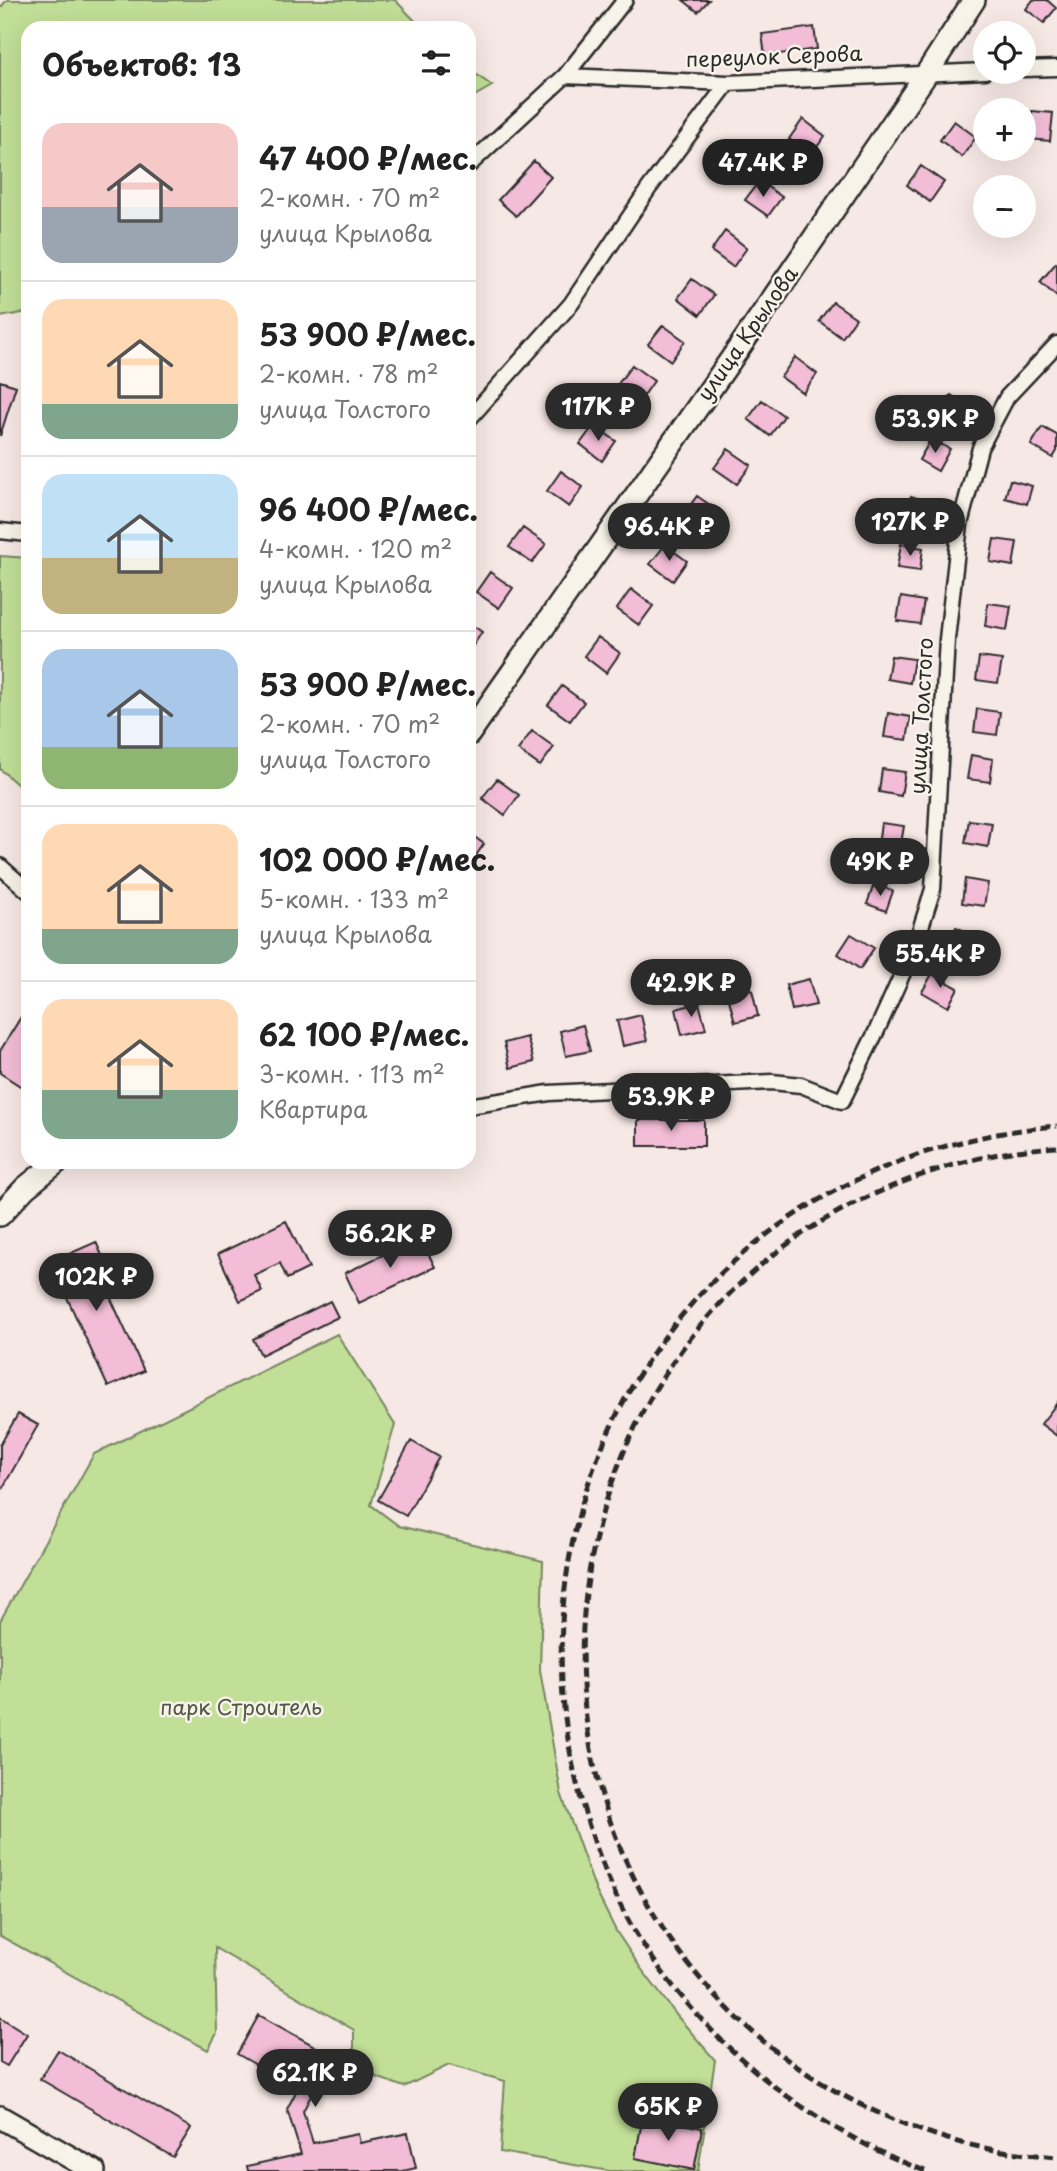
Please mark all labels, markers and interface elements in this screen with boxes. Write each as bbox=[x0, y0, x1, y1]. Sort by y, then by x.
map controls bbox=[973, 21, 1036, 238]
button: locate bbox=[973, 21, 1036, 84]
street label: переулок Серова bbox=[685, 36, 863, 74]
text: Объектов: 13 bbox=[42, 41, 241, 86]
icon: filters bbox=[417, 44, 455, 82]
button: + bbox=[973, 98, 1036, 161]
text: 47 400 ₽/мес. bbox=[259, 135, 477, 180]
pin: 47.4K ₽ bbox=[698, 140, 828, 199]
text: 47.4K ₽ bbox=[718, 144, 808, 179]
icon: home bbox=[98, 151, 182, 235]
button: − bbox=[973, 175, 1036, 238]
text: 2-комн. · 70 m² bbox=[259, 180, 440, 215]
text: улица Крылова bbox=[259, 215, 432, 250]
street label: улица Крылова bbox=[688, 259, 805, 407]
text: 53 900 ₽/мес. bbox=[259, 311, 476, 356]
icon: home bbox=[98, 327, 182, 411]
text: 2-комн. · 78 m² bbox=[259, 356, 439, 391]
pin: 117K ₽ bbox=[541, 384, 655, 443]
text: 117K ₽ bbox=[561, 388, 635, 423]
text: улица Толстого bbox=[259, 391, 431, 426]
pin: 53.9K ₽ bbox=[870, 396, 1000, 455]
text: 53.9K ₽ bbox=[891, 400, 979, 435]
text: 96 400 ₽/мес. bbox=[259, 486, 478, 531]
pin: 127K ₽ bbox=[853, 498, 967, 558]
icon: home bbox=[98, 502, 182, 586]
text: 127K ₽ bbox=[871, 503, 949, 538]
pin: 96.4K ₽ bbox=[604, 504, 734, 563]
text: 96.4K ₽ bbox=[624, 508, 714, 543]
text: 4-комн. · 120 m² bbox=[259, 531, 452, 566]
text: улица Крылова bbox=[259, 566, 432, 601]
street label: улица Толстого bbox=[900, 637, 940, 795]
text: 53 900 ₽/мес. bbox=[259, 661, 476, 706]
icon: home bbox=[98, 677, 182, 761]
text: 2-комн. · 70 m² bbox=[259, 706, 440, 741]
text: улица Толстого bbox=[259, 741, 431, 776]
text: 102 000 ₽/мес. bbox=[259, 836, 495, 881]
pin: 49K ₽ bbox=[831, 838, 929, 898]
text: 49K ₽ bbox=[846, 843, 914, 878]
icon: home bbox=[98, 852, 182, 936]
text: 5-комн. · 133 m² bbox=[259, 881, 449, 916]
text: улица Крылова bbox=[259, 916, 432, 951]
pin: 55.4K ₽ bbox=[875, 930, 1005, 990]
text: 55.4K ₽ bbox=[895, 935, 985, 970]
pin: 42.9K ₽ bbox=[626, 960, 756, 1019]
text: 42.9K ₽ bbox=[647, 964, 735, 999]
text: 62 100 ₽/мес. bbox=[259, 1011, 469, 1056]
icon: home bbox=[98, 1027, 182, 1111]
text: 3-комн. · 113 m² bbox=[259, 1056, 445, 1091]
pin: 53.9K ₽ bbox=[606, 1074, 736, 1133]
text: 53.9K ₽ bbox=[627, 1078, 715, 1113]
text: Квартира bbox=[259, 1091, 367, 1126]
pin: 56.2K ₽ bbox=[325, 1210, 455, 1270]
text: 56.2K ₽ bbox=[344, 1215, 436, 1250]
pin: 102K ₽ bbox=[39, 1254, 153, 1313]
text: 102K ₽ bbox=[55, 1258, 137, 1293]
park label: парк Строитель bbox=[160, 1690, 322, 1722]
pin: 62.1K ₽ bbox=[250, 2050, 380, 2109]
text: 62.1K ₽ bbox=[273, 2054, 357, 2089]
pin: 65K ₽ bbox=[619, 2084, 717, 2143]
text: 65K ₽ bbox=[634, 2088, 702, 2123]

